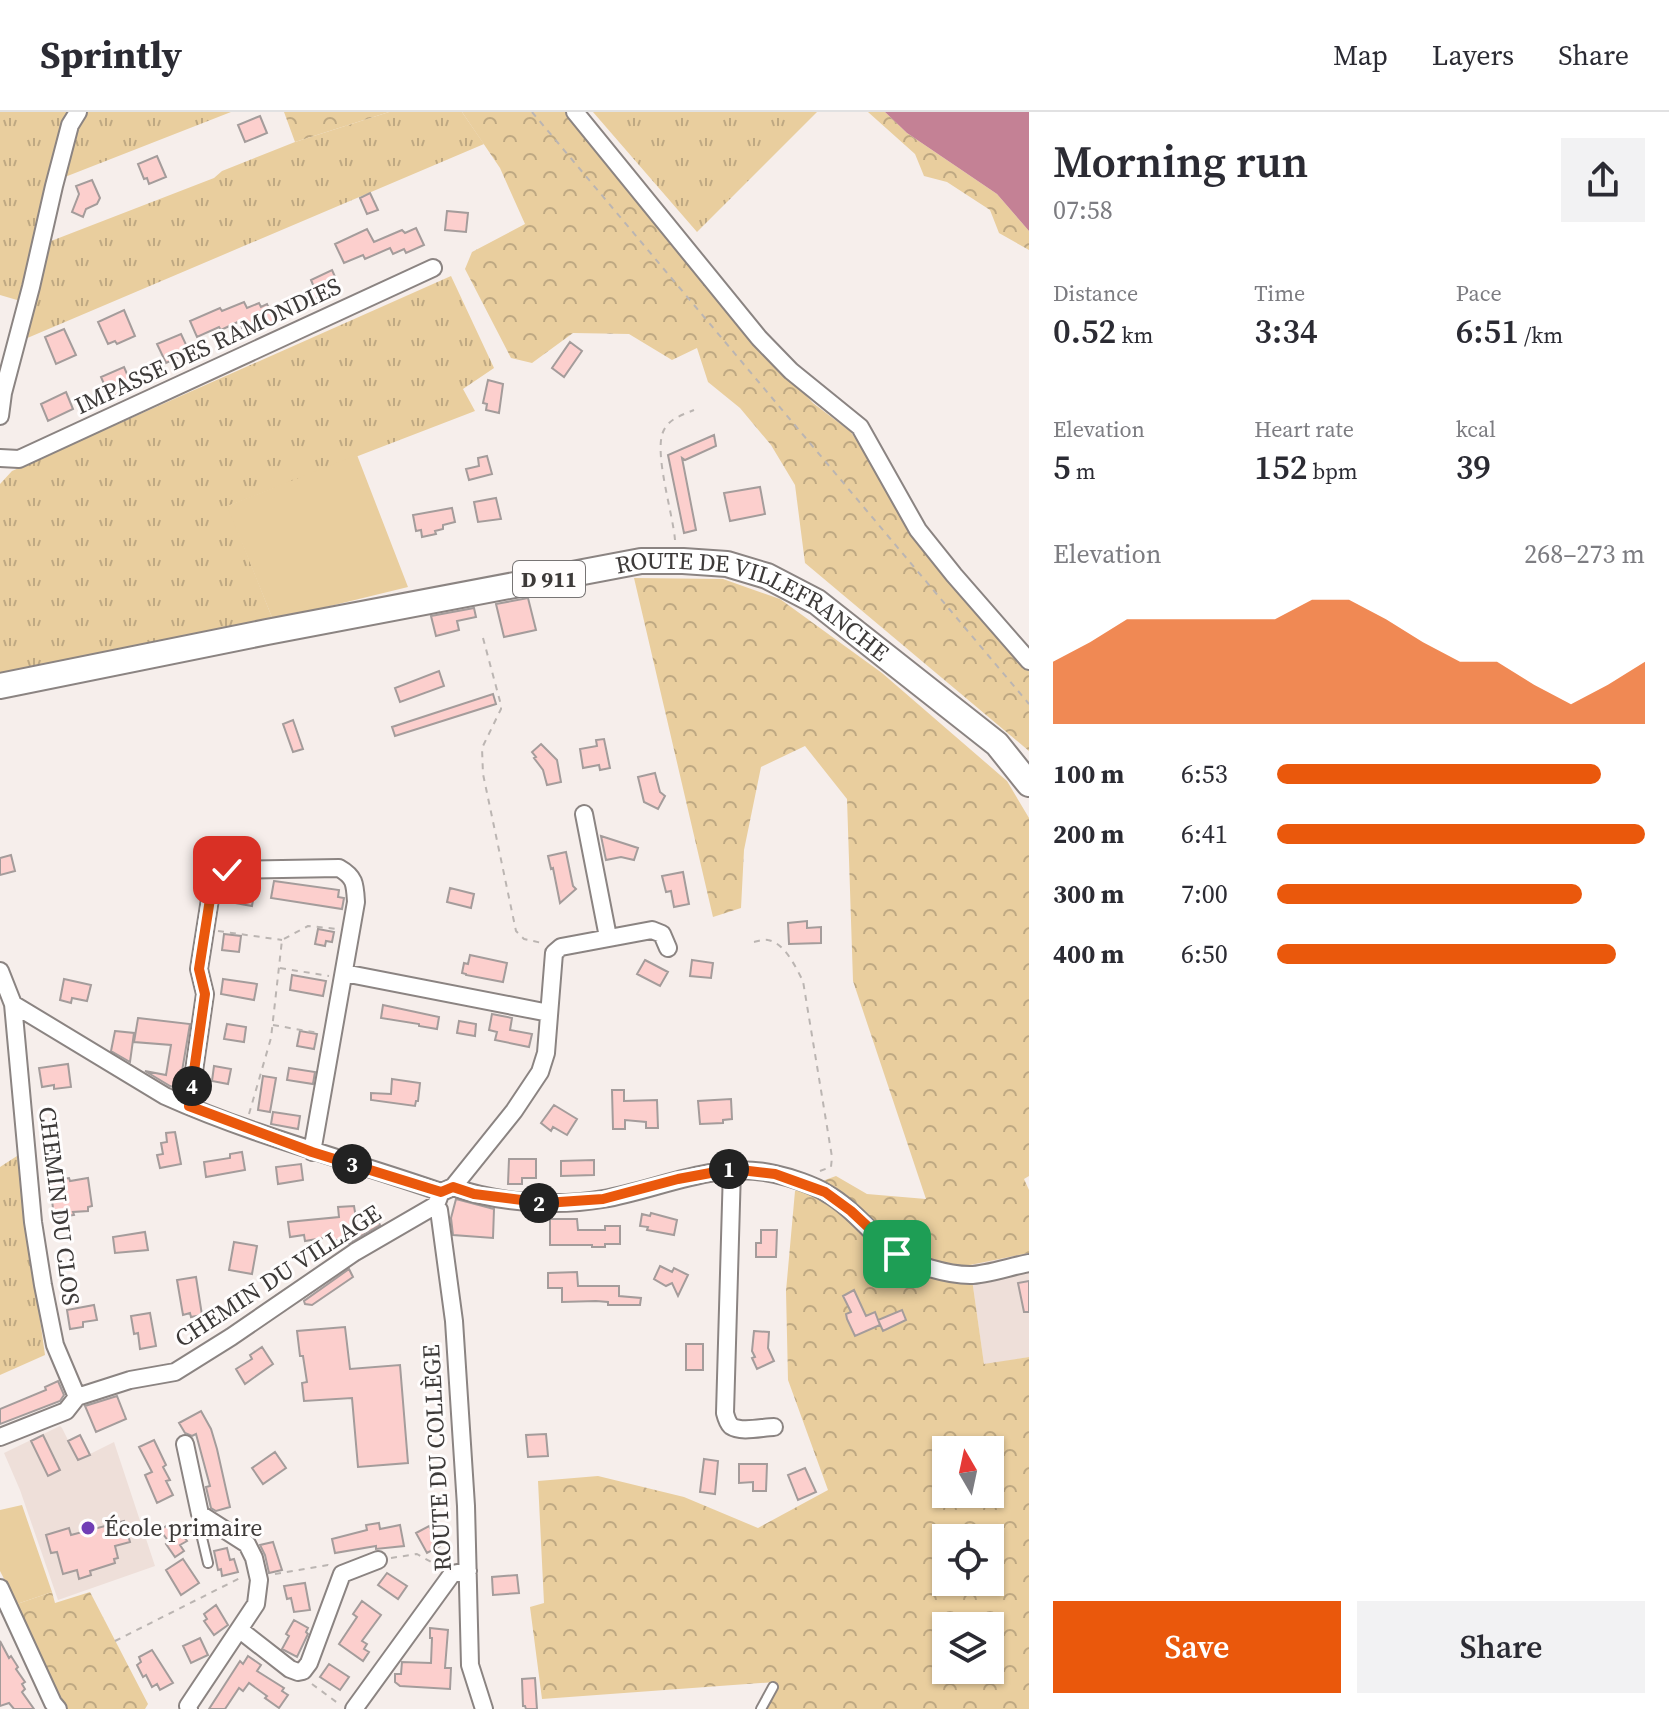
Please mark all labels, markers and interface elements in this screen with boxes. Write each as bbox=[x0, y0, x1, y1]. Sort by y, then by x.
text: Sprintly bbox=[40, 29, 182, 81]
text: Map bbox=[1333, 36, 1388, 74]
text: Layers bbox=[1432, 36, 1514, 74]
text: Share bbox=[1558, 36, 1629, 74]
text: Morning run bbox=[1053, 131, 1309, 192]
button: share bbox=[1561, 138, 1645, 222]
text: 07:58 bbox=[1053, 192, 1113, 228]
street label: IMPASSE DES RAMONDIES bbox=[69, 269, 346, 422]
text: Distance bbox=[1053, 278, 1138, 308]
text: Time bbox=[1254, 278, 1305, 308]
text: Pace bbox=[1456, 278, 1502, 308]
text: 0.52 bbox=[1053, 308, 1116, 354]
text: 3:34 bbox=[1254, 308, 1318, 354]
text: 6:51 bbox=[1456, 308, 1519, 354]
text: km bbox=[1116, 320, 1153, 350]
text: /km bbox=[1519, 320, 1563, 350]
text: Elevation bbox=[1053, 414, 1145, 444]
text: Heart rate bbox=[1254, 414, 1354, 444]
text: kcal bbox=[1456, 414, 1496, 444]
text: 5 bbox=[1053, 444, 1071, 490]
text: 152 bbox=[1254, 444, 1307, 490]
text: 39 bbox=[1456, 444, 1491, 490]
text: m bbox=[1071, 456, 1096, 486]
text: bpm bbox=[1307, 456, 1358, 486]
text: Elevation bbox=[1053, 536, 1162, 572]
text: 268–273 m bbox=[1524, 536, 1645, 572]
street label: ROUTE DE VILLEFRANCHE bbox=[612, 543, 896, 669]
road number: D 911 bbox=[513, 561, 585, 597]
text: 100 m bbox=[1053, 756, 1124, 792]
text: 6:53 bbox=[1181, 756, 1228, 792]
text: 200 m bbox=[1053, 816, 1124, 852]
text: 6:41 bbox=[1181, 816, 1228, 852]
pin bbox=[193, 836, 261, 904]
icon: check bbox=[205, 848, 249, 892]
text: 300 m bbox=[1053, 876, 1124, 912]
text: 7:00 bbox=[1181, 876, 1228, 912]
text: 400 m bbox=[1053, 936, 1124, 972]
text: 6:50 bbox=[1181, 936, 1228, 972]
pin: 4 bbox=[172, 1066, 212, 1106]
text: 4 bbox=[186, 1071, 198, 1101]
street label: CHEMIN DU CLOS bbox=[31, 1105, 88, 1307]
pin: 3 bbox=[332, 1144, 372, 1184]
text: 3 bbox=[346, 1149, 358, 1179]
pin: 1 bbox=[709, 1149, 749, 1189]
text: 1 bbox=[723, 1154, 735, 1184]
pin: 2 bbox=[519, 1183, 559, 1223]
text: 2 bbox=[533, 1188, 545, 1218]
street label: CHEMIN DU VILLAGE bbox=[168, 1196, 387, 1355]
pin bbox=[863, 1220, 931, 1288]
icon: arrive bbox=[875, 1232, 919, 1276]
street label: ROUTE DU COLLÈGE bbox=[414, 1344, 459, 1572]
north arrow bbox=[932, 1436, 1004, 1508]
map controls bbox=[932, 1436, 1004, 1684]
place label: École primaire bbox=[104, 1511, 263, 1544]
marker: École primaire bbox=[79, 1519, 97, 1537]
button: locate bbox=[932, 1524, 1004, 1596]
button: Save bbox=[1053, 1601, 1341, 1693]
button: Share bbox=[1357, 1601, 1645, 1693]
button: layers bbox=[932, 1612, 1004, 1684]

